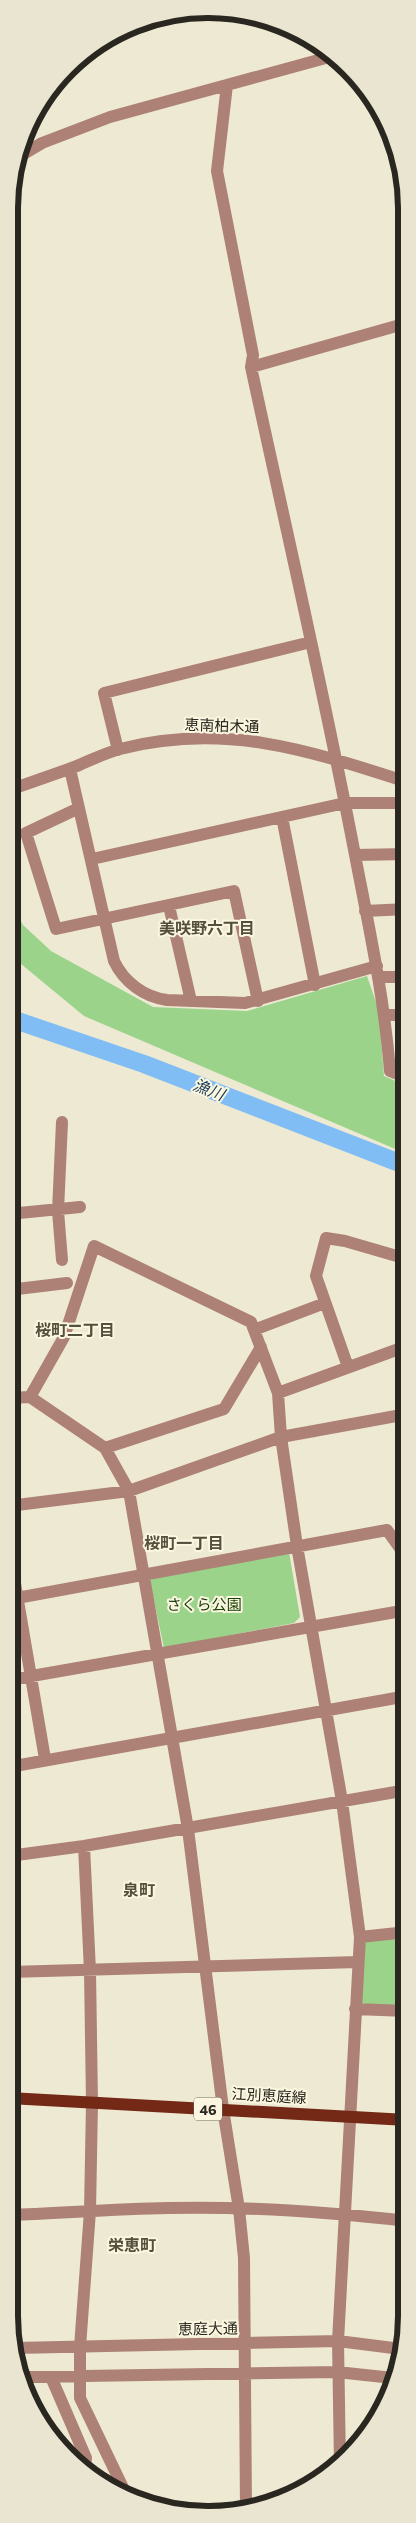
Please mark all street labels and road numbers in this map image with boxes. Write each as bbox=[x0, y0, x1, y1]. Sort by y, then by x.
street label: 恵南柏木通 bbox=[184, 715, 260, 735]
street label: 江別恵庭線 bbox=[231, 2084, 307, 2106]
road number: 46 bbox=[194, 2098, 222, 2120]
street label: 恵庭大通 bbox=[178, 2318, 238, 2338]

